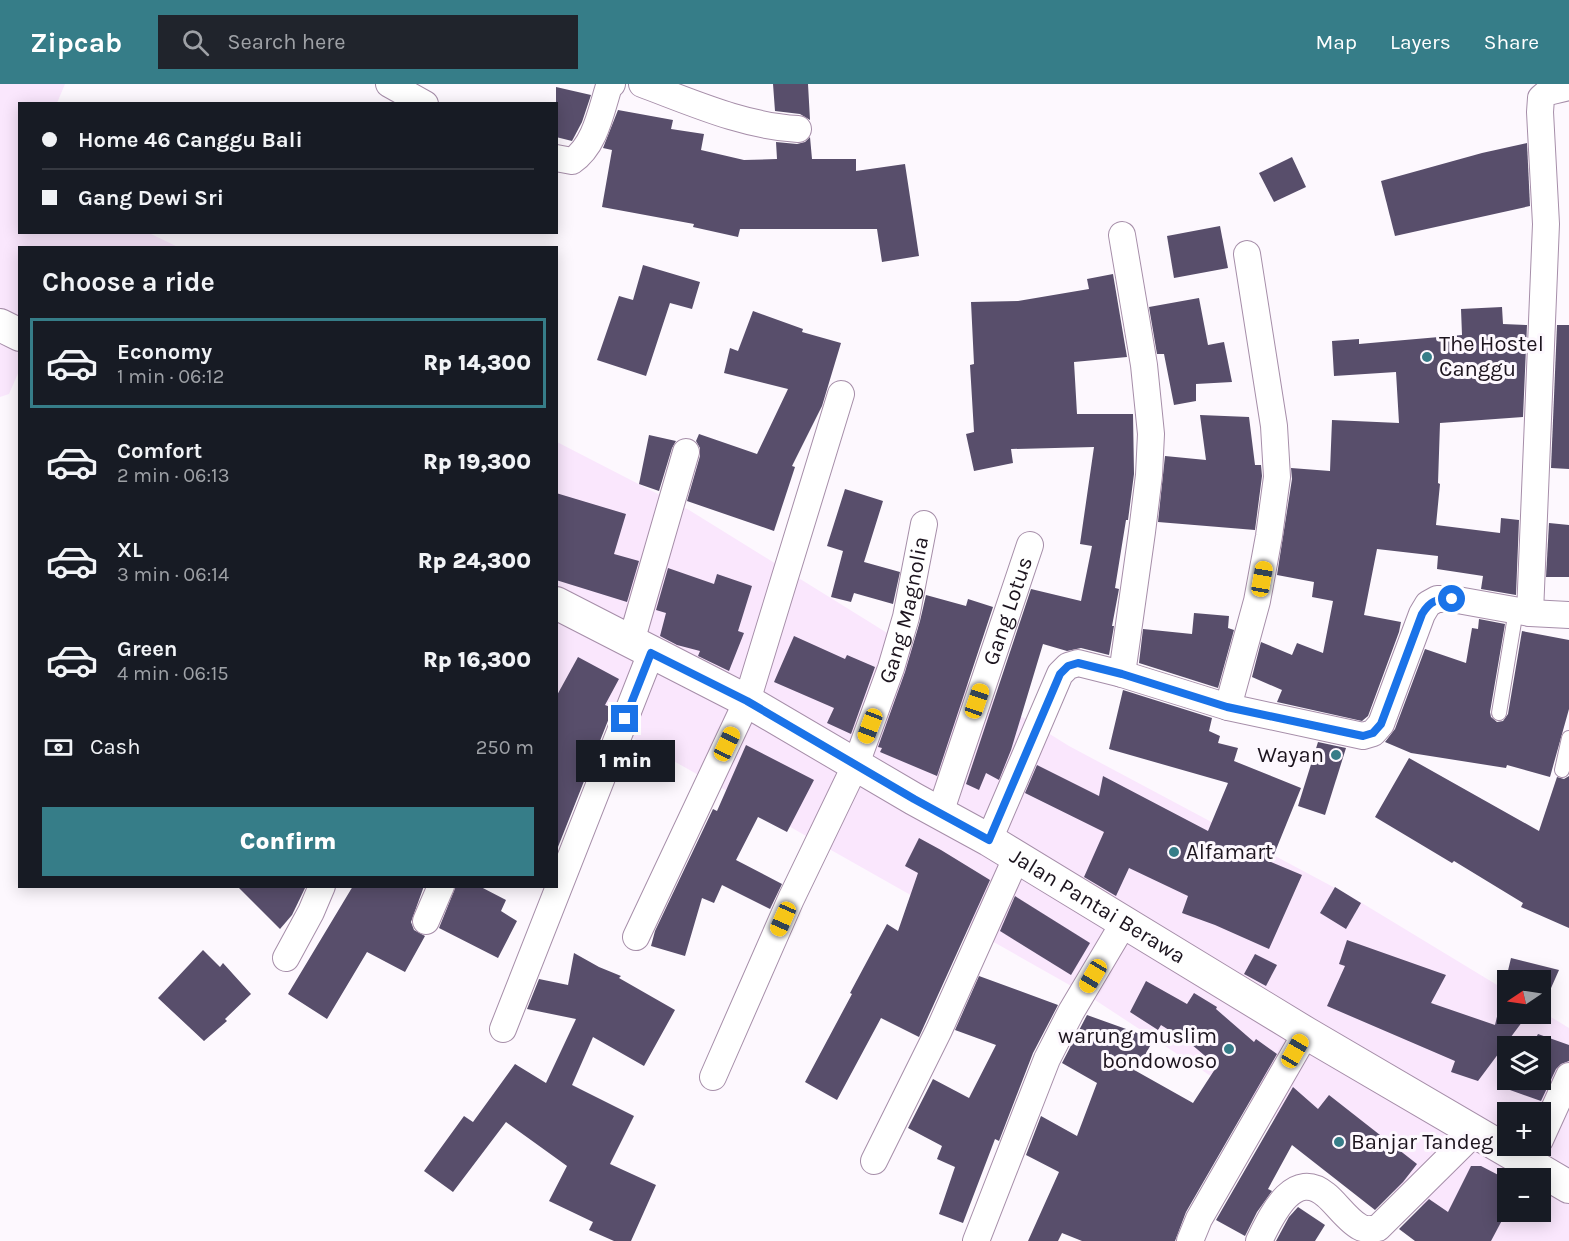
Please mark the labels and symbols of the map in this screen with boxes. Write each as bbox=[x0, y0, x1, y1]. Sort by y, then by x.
place label: The Hostel Canggu bbox=[1439, 331, 1544, 382]
marker: The Hostel Canggu bbox=[1420, 350, 1434, 364]
street label: Gang Magnolia bbox=[873, 534, 934, 687]
street label: Gang Lotus bbox=[978, 554, 1038, 669]
car bbox=[1250, 560, 1274, 598]
route start bbox=[1438, 585, 1465, 612]
car bbox=[963, 681, 991, 721]
route end bbox=[611, 705, 638, 732]
car bbox=[855, 706, 885, 746]
car bbox=[711, 724, 743, 764]
callout: 1 min bbox=[576, 740, 674, 782]
place label: Wayan bbox=[1257, 742, 1324, 768]
marker: Wayan bbox=[1329, 748, 1343, 762]
place label: Alfamart bbox=[1186, 839, 1273, 865]
street label: Jalan Pantai Berawa bbox=[1005, 843, 1190, 969]
marker: Alfamart bbox=[1167, 845, 1181, 859]
car bbox=[767, 899, 799, 939]
car bbox=[1076, 956, 1110, 996]
north arrow bbox=[1497, 970, 1551, 1024]
place label: warung muslim bondowoso bbox=[1058, 1023, 1217, 1074]
car bbox=[1278, 1031, 1312, 1071]
marker: warung muslim bondowoso bbox=[1222, 1042, 1236, 1056]
place label: Banjar Tandeg bbox=[1351, 1129, 1494, 1155]
marker: Banjar Tandeg bbox=[1332, 1135, 1346, 1149]

